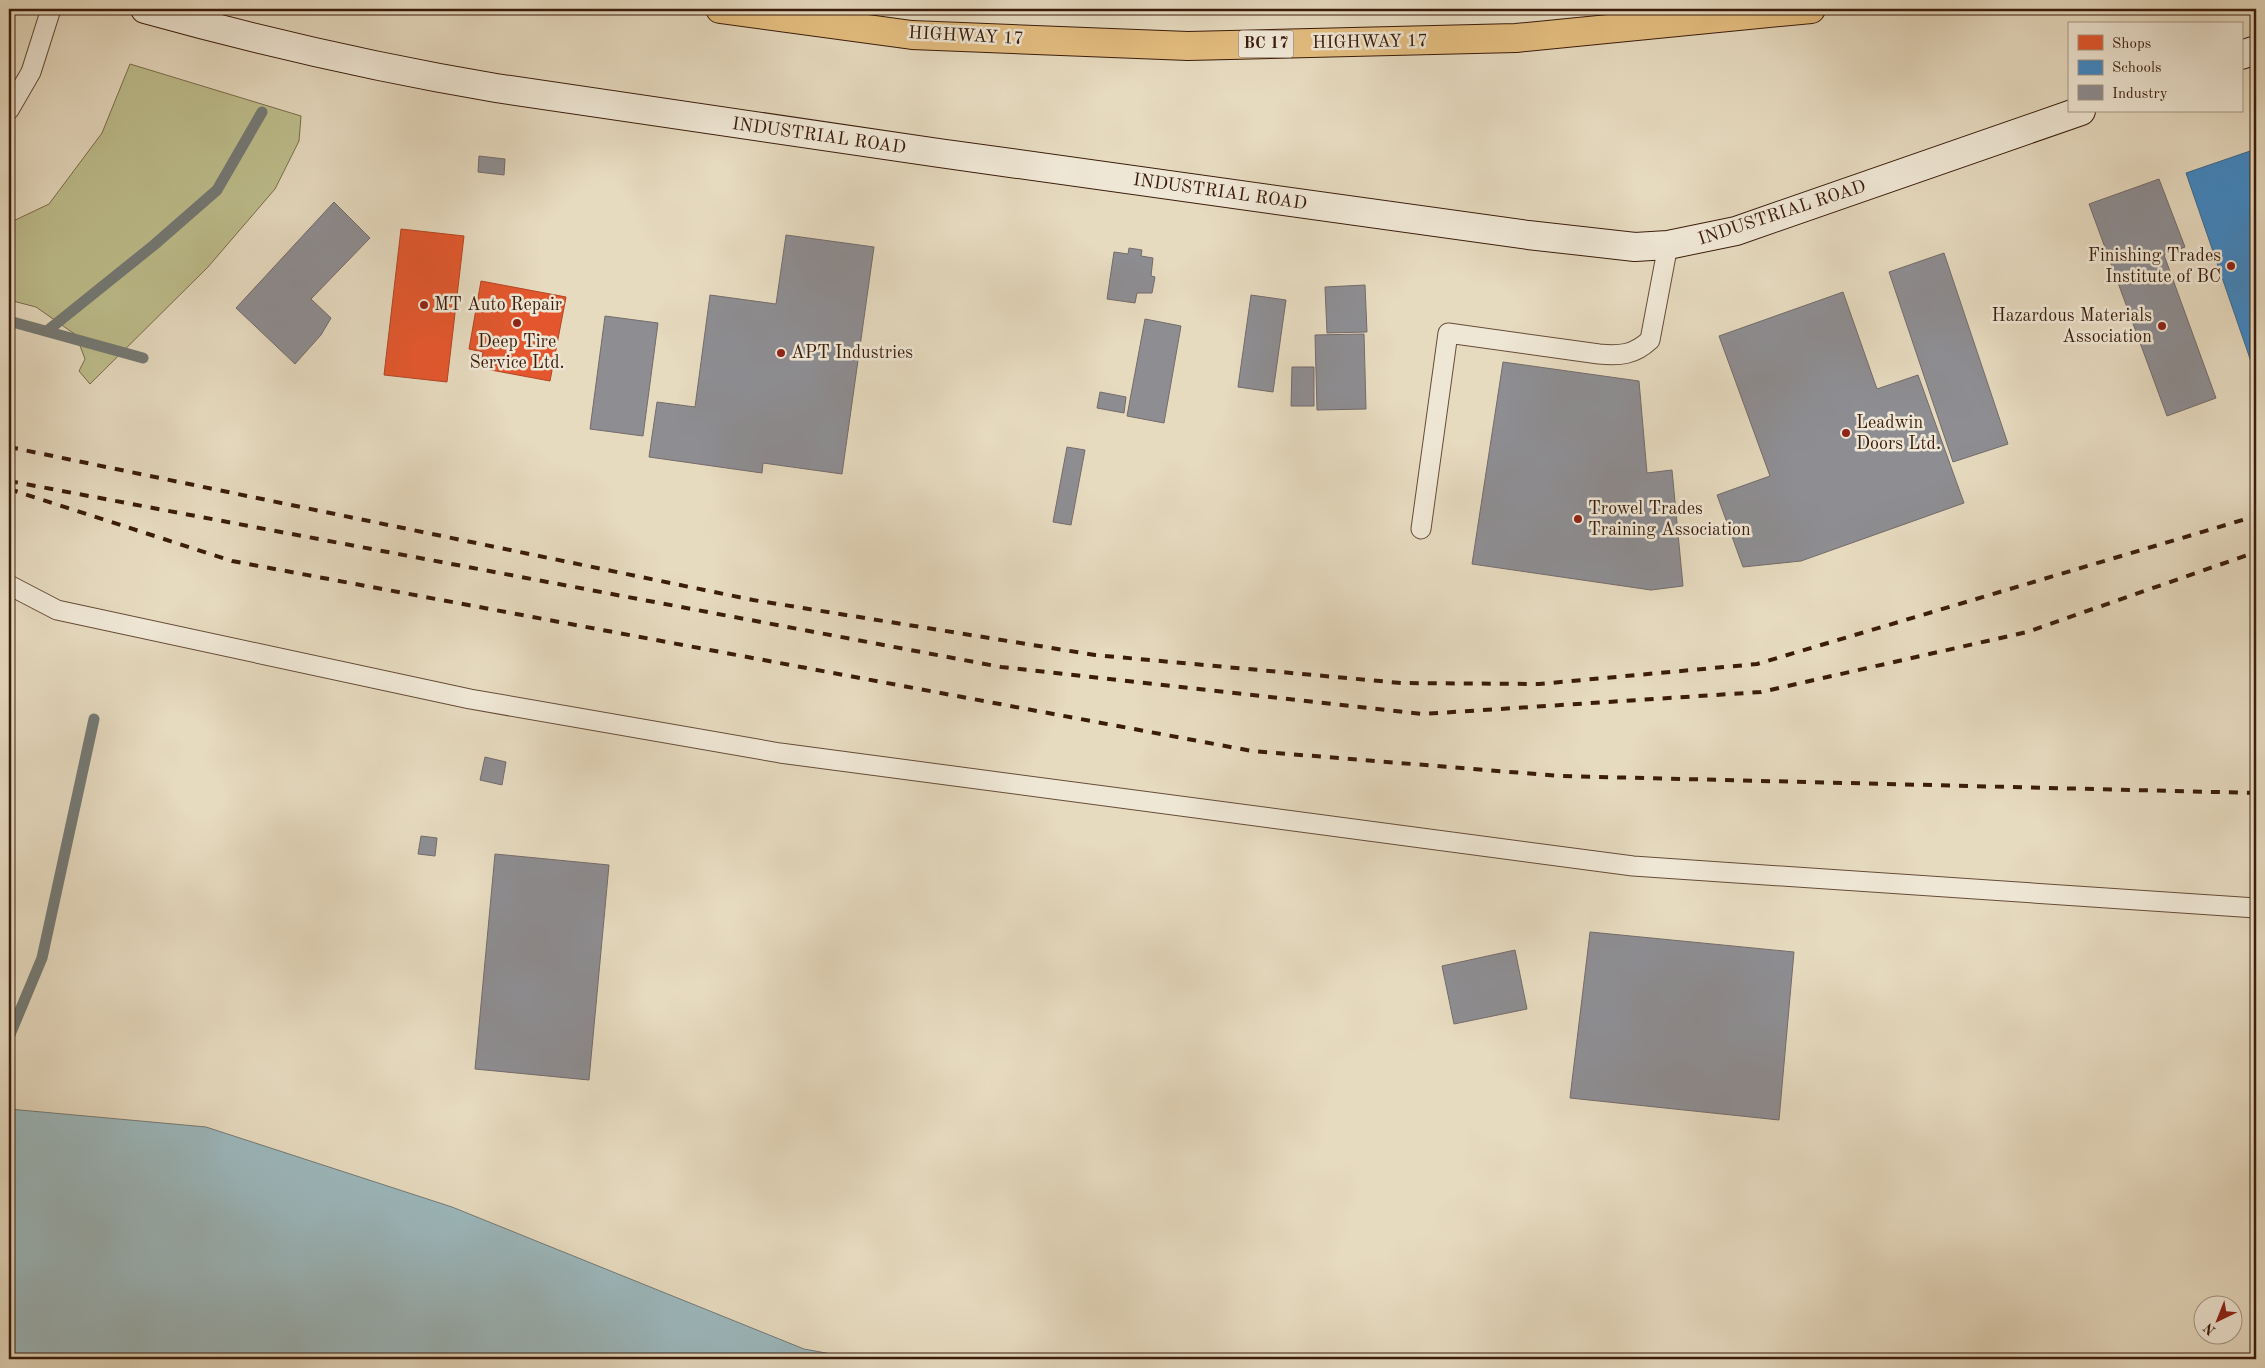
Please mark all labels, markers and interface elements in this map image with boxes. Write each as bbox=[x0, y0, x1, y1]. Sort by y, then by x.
legend bbox=[2068, 22, 2242, 112]
street label: HIGHWAY 17 bbox=[908, 24, 1024, 48]
road number: BC 17 bbox=[1238, 31, 1294, 58]
street label: HIGHWAY 17 bbox=[1312, 32, 1428, 52]
text: Shops bbox=[2112, 37, 2151, 52]
text: Schools bbox=[2112, 61, 2161, 76]
text: Industry bbox=[2112, 87, 2168, 102]
street label: INDUSTRIAL ROAD bbox=[731, 115, 907, 157]
street label: INDUSTRIAL ROAD bbox=[1132, 171, 1308, 213]
street label: INDUSTRIAL ROAD bbox=[1696, 177, 1868, 249]
place label: Finishing Trades Institute of BC bbox=[2088, 247, 2221, 286]
marker: Finishing Trades Institute of BC bbox=[2225, 260, 2237, 272]
place label: MT Auto Repair bbox=[434, 296, 563, 314]
marker: MT Auto Repair bbox=[418, 299, 430, 311]
place label: Hazardous Materials Association bbox=[1992, 307, 2152, 346]
marker: Deep Tire Service Ltd. bbox=[511, 317, 523, 329]
marker: Hazardous Materials Association bbox=[2156, 320, 2168, 332]
place label: Deep Tire Service Ltd. bbox=[469, 333, 565, 372]
place label: APT Industries bbox=[791, 344, 913, 362]
marker: APT Industries bbox=[775, 347, 787, 359]
place label: Leadwin Doors Ltd. bbox=[1856, 414, 1941, 453]
marker: Leadwin Doors Ltd. bbox=[1840, 427, 1852, 439]
place label: Trowel Trades Training Association bbox=[1588, 500, 1751, 539]
marker: Trowel Trades Training Association bbox=[1572, 513, 1584, 525]
north arrow bbox=[2192, 1296, 2242, 1346]
text: N bbox=[2201, 1320, 2219, 1338]

